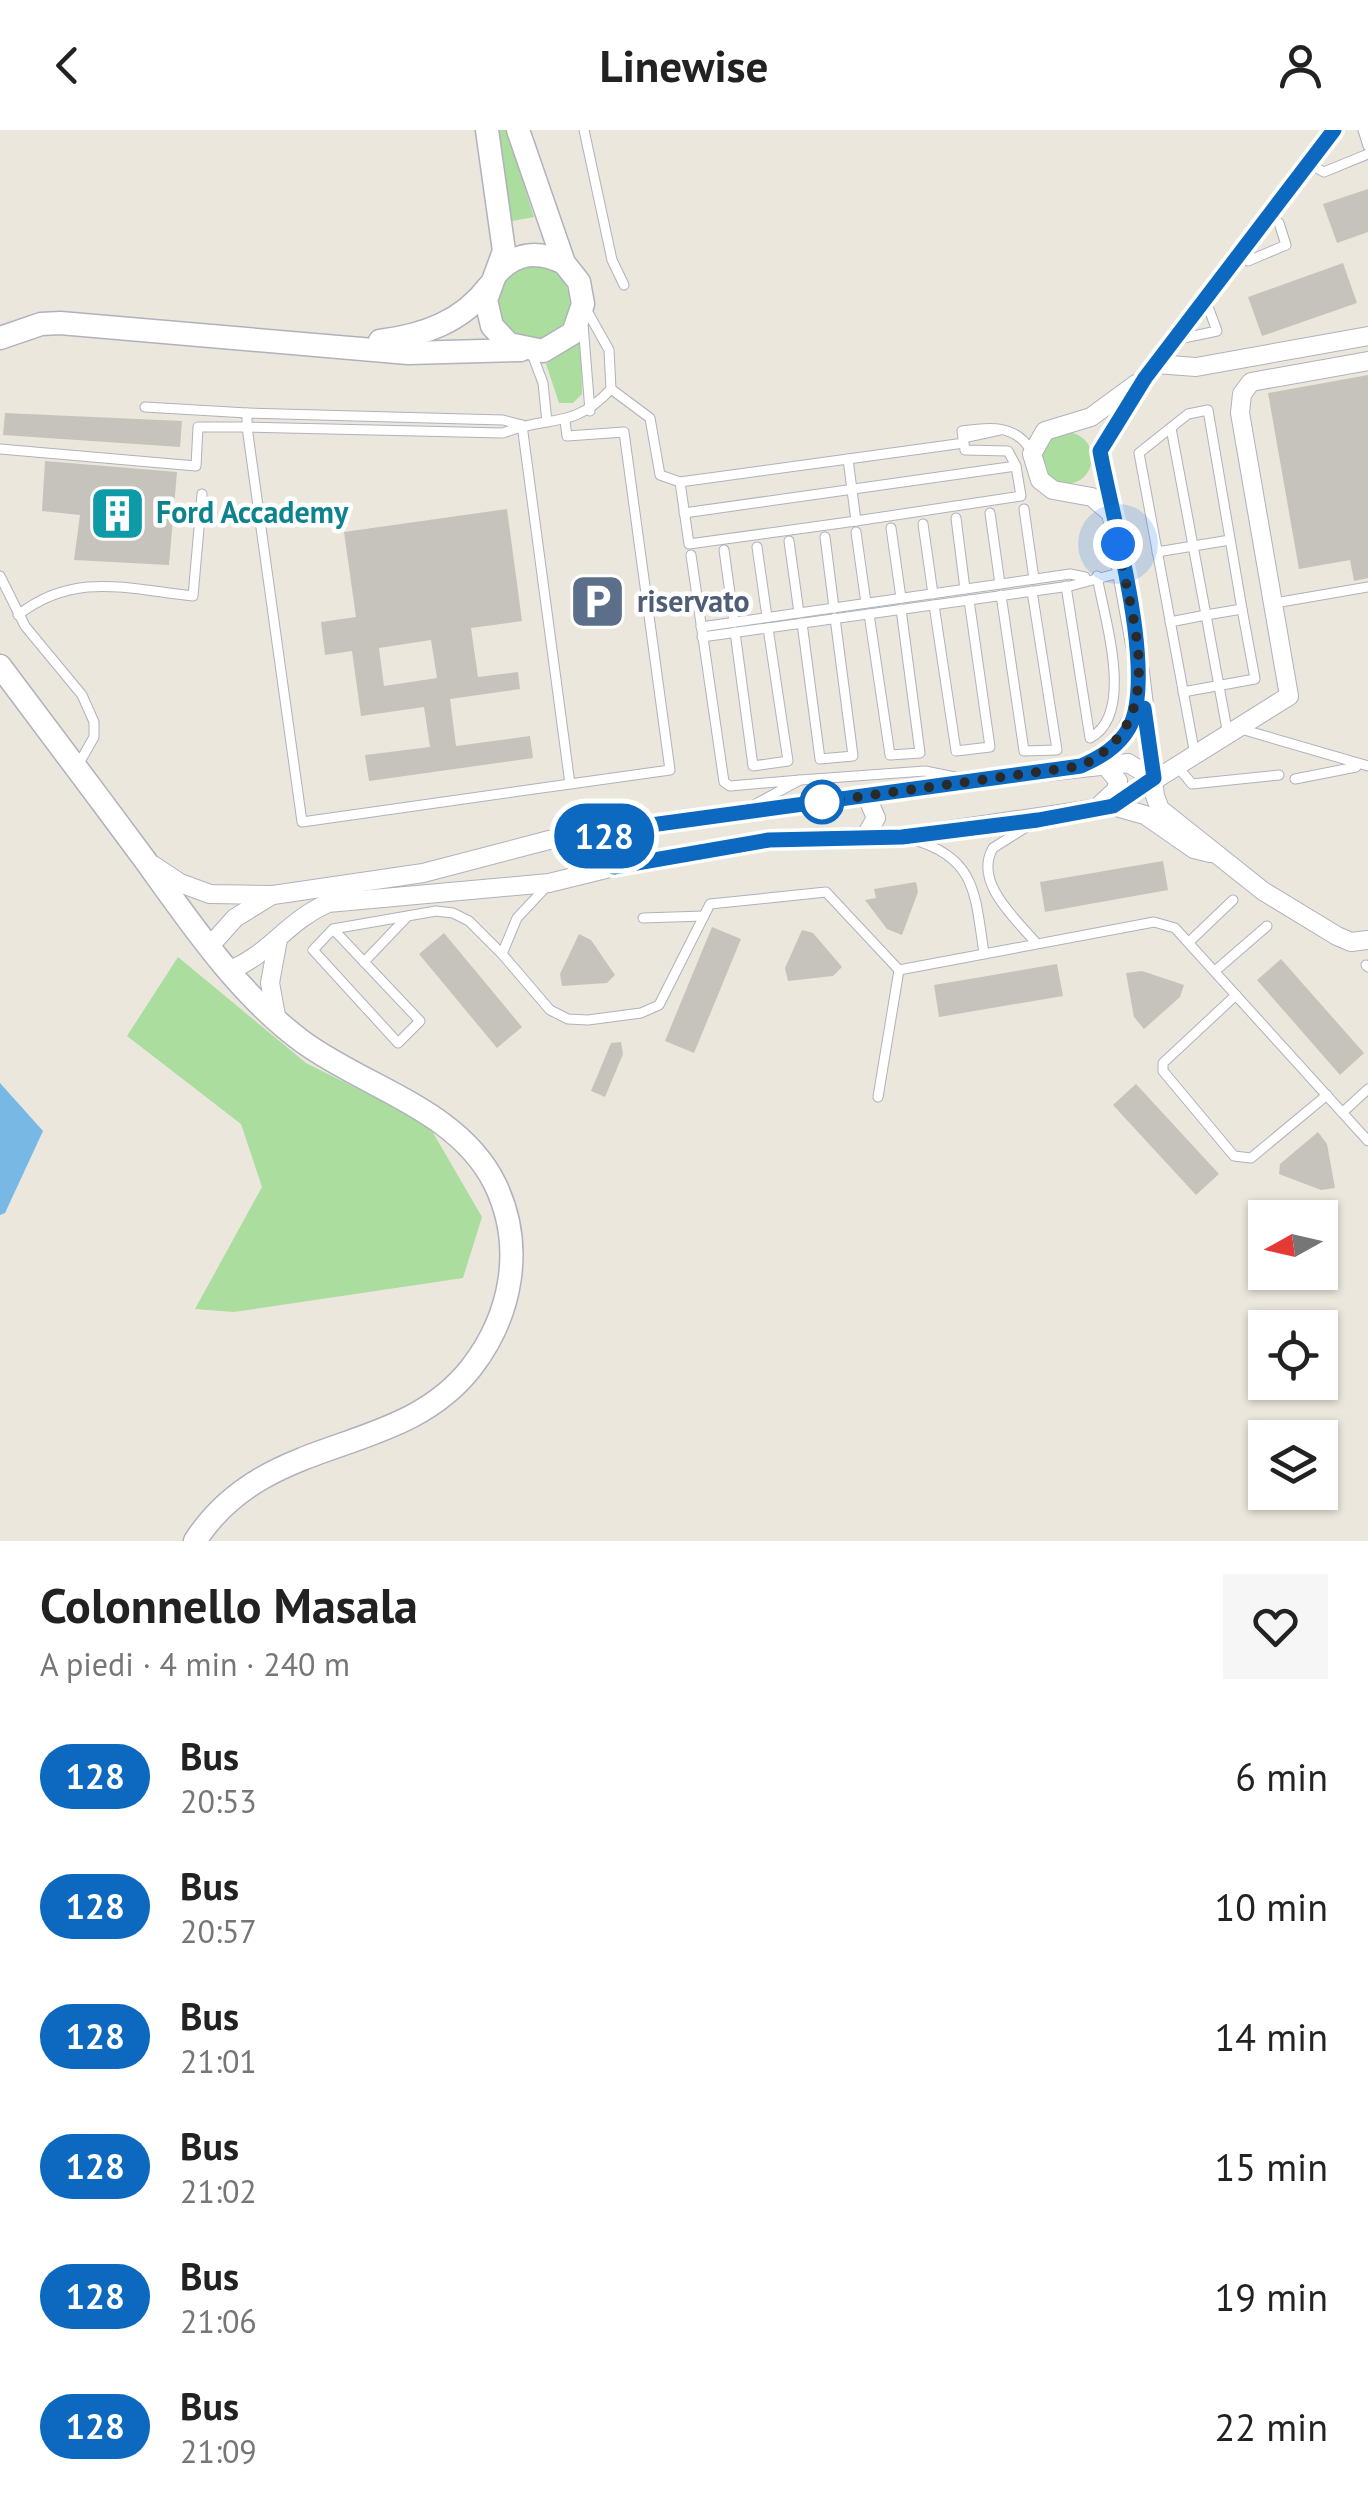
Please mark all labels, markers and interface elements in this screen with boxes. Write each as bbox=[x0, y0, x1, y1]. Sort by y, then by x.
text: Linewise bbox=[600, 36, 768, 94]
icon: back bbox=[40, 38, 95, 93]
icon: person bbox=[1273, 38, 1328, 93]
building icon: Ford Accademy bbox=[87, 483, 147, 543]
place label: Ford Accademy bbox=[156, 492, 349, 531]
your location bbox=[1093, 519, 1143, 569]
parking icon: riservato bbox=[568, 572, 628, 632]
place label: riservato bbox=[637, 581, 750, 620]
unlabelled marker bbox=[801, 781, 843, 823]
line badge: 128 bbox=[546, 804, 662, 868]
text: 128 bbox=[574, 813, 634, 859]
north arrow bbox=[1248, 1200, 1338, 1290]
map controls bbox=[1248, 1200, 1338, 1510]
button: locate bbox=[1248, 1310, 1338, 1400]
button: layers bbox=[1248, 1420, 1338, 1510]
text: Colonnello Masala bbox=[40, 1574, 418, 1636]
button: heart bbox=[1223, 1574, 1328, 1679]
text: A piedi · 4 min · 240 m bbox=[40, 1643, 350, 1685]
text: Bus bbox=[180, 1731, 239, 1780]
text: 6 min bbox=[1235, 1752, 1328, 1801]
text: 128 bbox=[65, 1753, 125, 1799]
text: 20:53 bbox=[180, 1780, 257, 1822]
text: Bus bbox=[180, 1861, 239, 1910]
text: 10 min bbox=[1215, 1882, 1328, 1931]
text: 128 bbox=[65, 1883, 125, 1929]
text: 20:57 bbox=[180, 1910, 257, 1952]
text: Bus bbox=[180, 1991, 239, 2040]
text: 14 min bbox=[1215, 2012, 1328, 2061]
text: 128 bbox=[65, 2013, 125, 2059]
text: 21:01 bbox=[180, 2040, 257, 2082]
text: Bus bbox=[180, 2121, 239, 2170]
text: 15 min bbox=[1215, 2142, 1328, 2191]
text: 128 bbox=[65, 2143, 125, 2189]
text: 21:02 bbox=[180, 2170, 257, 2212]
text: Bus bbox=[180, 2251, 239, 2300]
text: 19 min bbox=[1215, 2272, 1328, 2321]
text: 128 bbox=[65, 2273, 125, 2319]
text: 21:06 bbox=[180, 2300, 257, 2342]
text: Bus bbox=[180, 2381, 239, 2430]
text: 22 min bbox=[1215, 2402, 1328, 2451]
text: 128 bbox=[65, 2403, 125, 2449]
text: 21:09 bbox=[180, 2430, 257, 2472]

